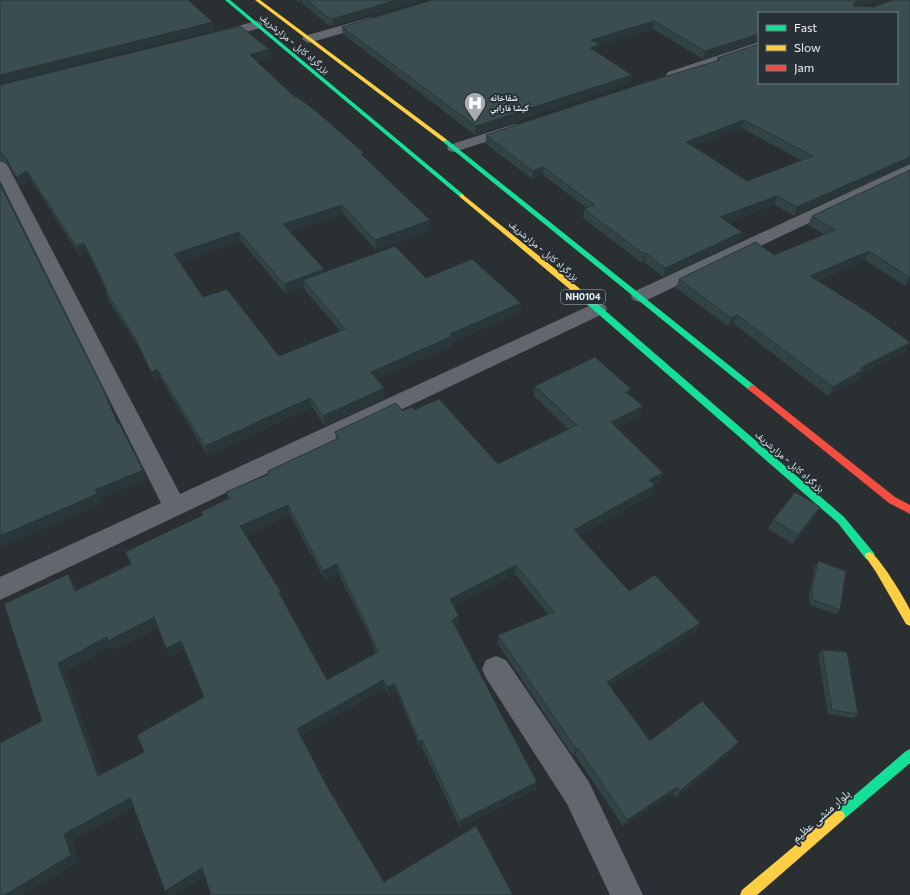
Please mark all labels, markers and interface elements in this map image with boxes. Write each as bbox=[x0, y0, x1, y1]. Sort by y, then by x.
street label: بزرگراه کابل - مزارشریف bbox=[257, 10, 333, 77]
legend bbox=[758, 12, 898, 84]
text: Fast bbox=[794, 20, 817, 34]
text: Slow bbox=[794, 40, 821, 54]
text: Jam bbox=[794, 60, 814, 75]
hospital icon: شفاخانه كيشا فارابي bbox=[462, 90, 488, 123]
place label: شفاخانه كيشا فارابي bbox=[490, 92, 529, 115]
street label: بزرگراه کابل - مزارشریف bbox=[506, 217, 582, 284]
road number: NH0104 bbox=[561, 290, 605, 304]
street label: بزرگراه کابل - مزارشریف bbox=[752, 428, 827, 495]
street label: بلوار منشی عظیم bbox=[788, 786, 854, 846]

